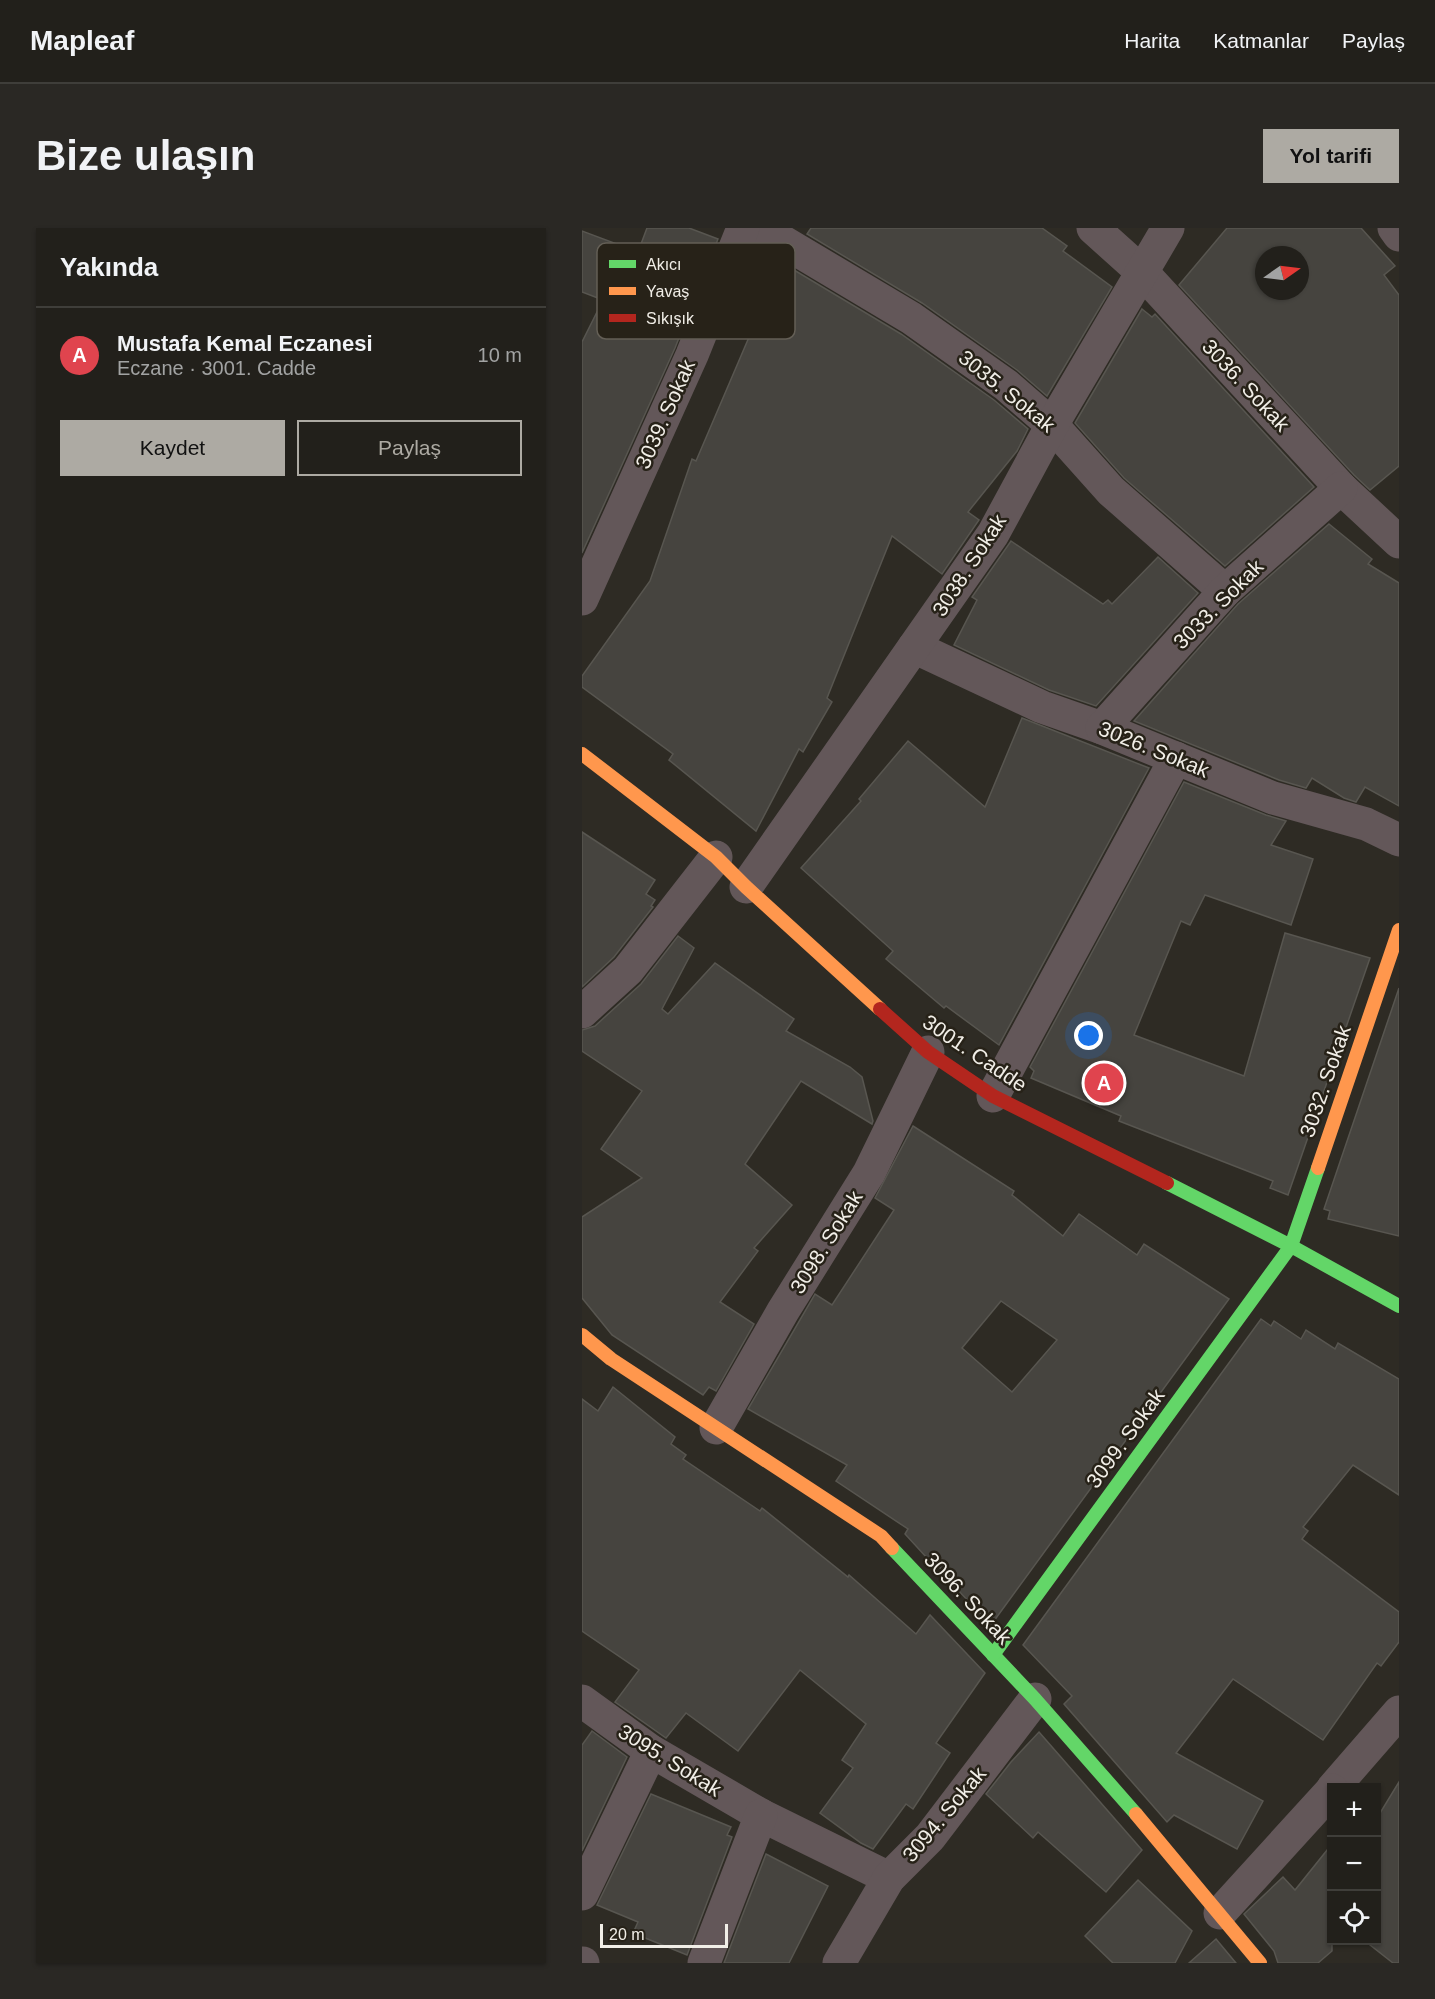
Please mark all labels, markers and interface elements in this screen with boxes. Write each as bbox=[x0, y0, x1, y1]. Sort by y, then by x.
text: Mapleaf bbox=[30, 25, 134, 56]
text: Harita bbox=[1124, 29, 1180, 52]
text: Katmanlar bbox=[1213, 29, 1309, 52]
text: Paylaş bbox=[1342, 29, 1405, 52]
button: Yol tarifi bbox=[1263, 129, 1399, 183]
text: Bize ulaşın bbox=[36, 132, 255, 179]
legend bbox=[597, 243, 795, 339]
north arrow bbox=[1255, 246, 1309, 300]
text: Yakında bbox=[60, 252, 158, 282]
text: Akıcı bbox=[646, 256, 682, 273]
text: Yavaş bbox=[646, 283, 689, 300]
text: Sıkışık bbox=[646, 310, 695, 327]
text: Mustafa Kemal Eczanesi bbox=[117, 331, 373, 356]
street label: 3036. Sokak bbox=[1198, 334, 1295, 436]
text: A bbox=[72, 344, 87, 366]
text: 10 m bbox=[478, 344, 522, 366]
street label: 3035. Sokak bbox=[954, 345, 1060, 437]
street label: 3039. Sokak bbox=[631, 356, 699, 472]
text: Eczane · 3001. Cadde bbox=[117, 357, 316, 379]
button: Kaydet bbox=[60, 420, 285, 476]
button: Paylaş bbox=[297, 420, 522, 476]
street label: 3038. Sokak bbox=[928, 509, 1011, 620]
street label: 3033. Sokak bbox=[1169, 554, 1268, 653]
street label: 3026. Sokak bbox=[1096, 716, 1213, 782]
street label: 3001. Cadde bbox=[919, 1010, 1031, 1096]
your location bbox=[1074, 1021, 1103, 1050]
street label: 3032. Sokak bbox=[1295, 1022, 1355, 1140]
pin: A bbox=[1084, 1060, 1124, 1106]
street label: 3098. Sokak bbox=[785, 1186, 867, 1298]
street label: 3099. Sokak bbox=[1081, 1384, 1169, 1492]
street label: 3096. Sokak bbox=[920, 1547, 1017, 1649]
street label: 3095. Sokak bbox=[614, 1719, 726, 1801]
street label: 3094. Sokak bbox=[898, 1762, 991, 1866]
map controls bbox=[1327, 1783, 1381, 1945]
button: + bbox=[1327, 1783, 1381, 1837]
button: − bbox=[1327, 1837, 1381, 1891]
button: locate bbox=[1327, 1891, 1381, 1945]
scale bar bbox=[600, 1921, 728, 1948]
text: 20 m bbox=[609, 1926, 645, 1943]

